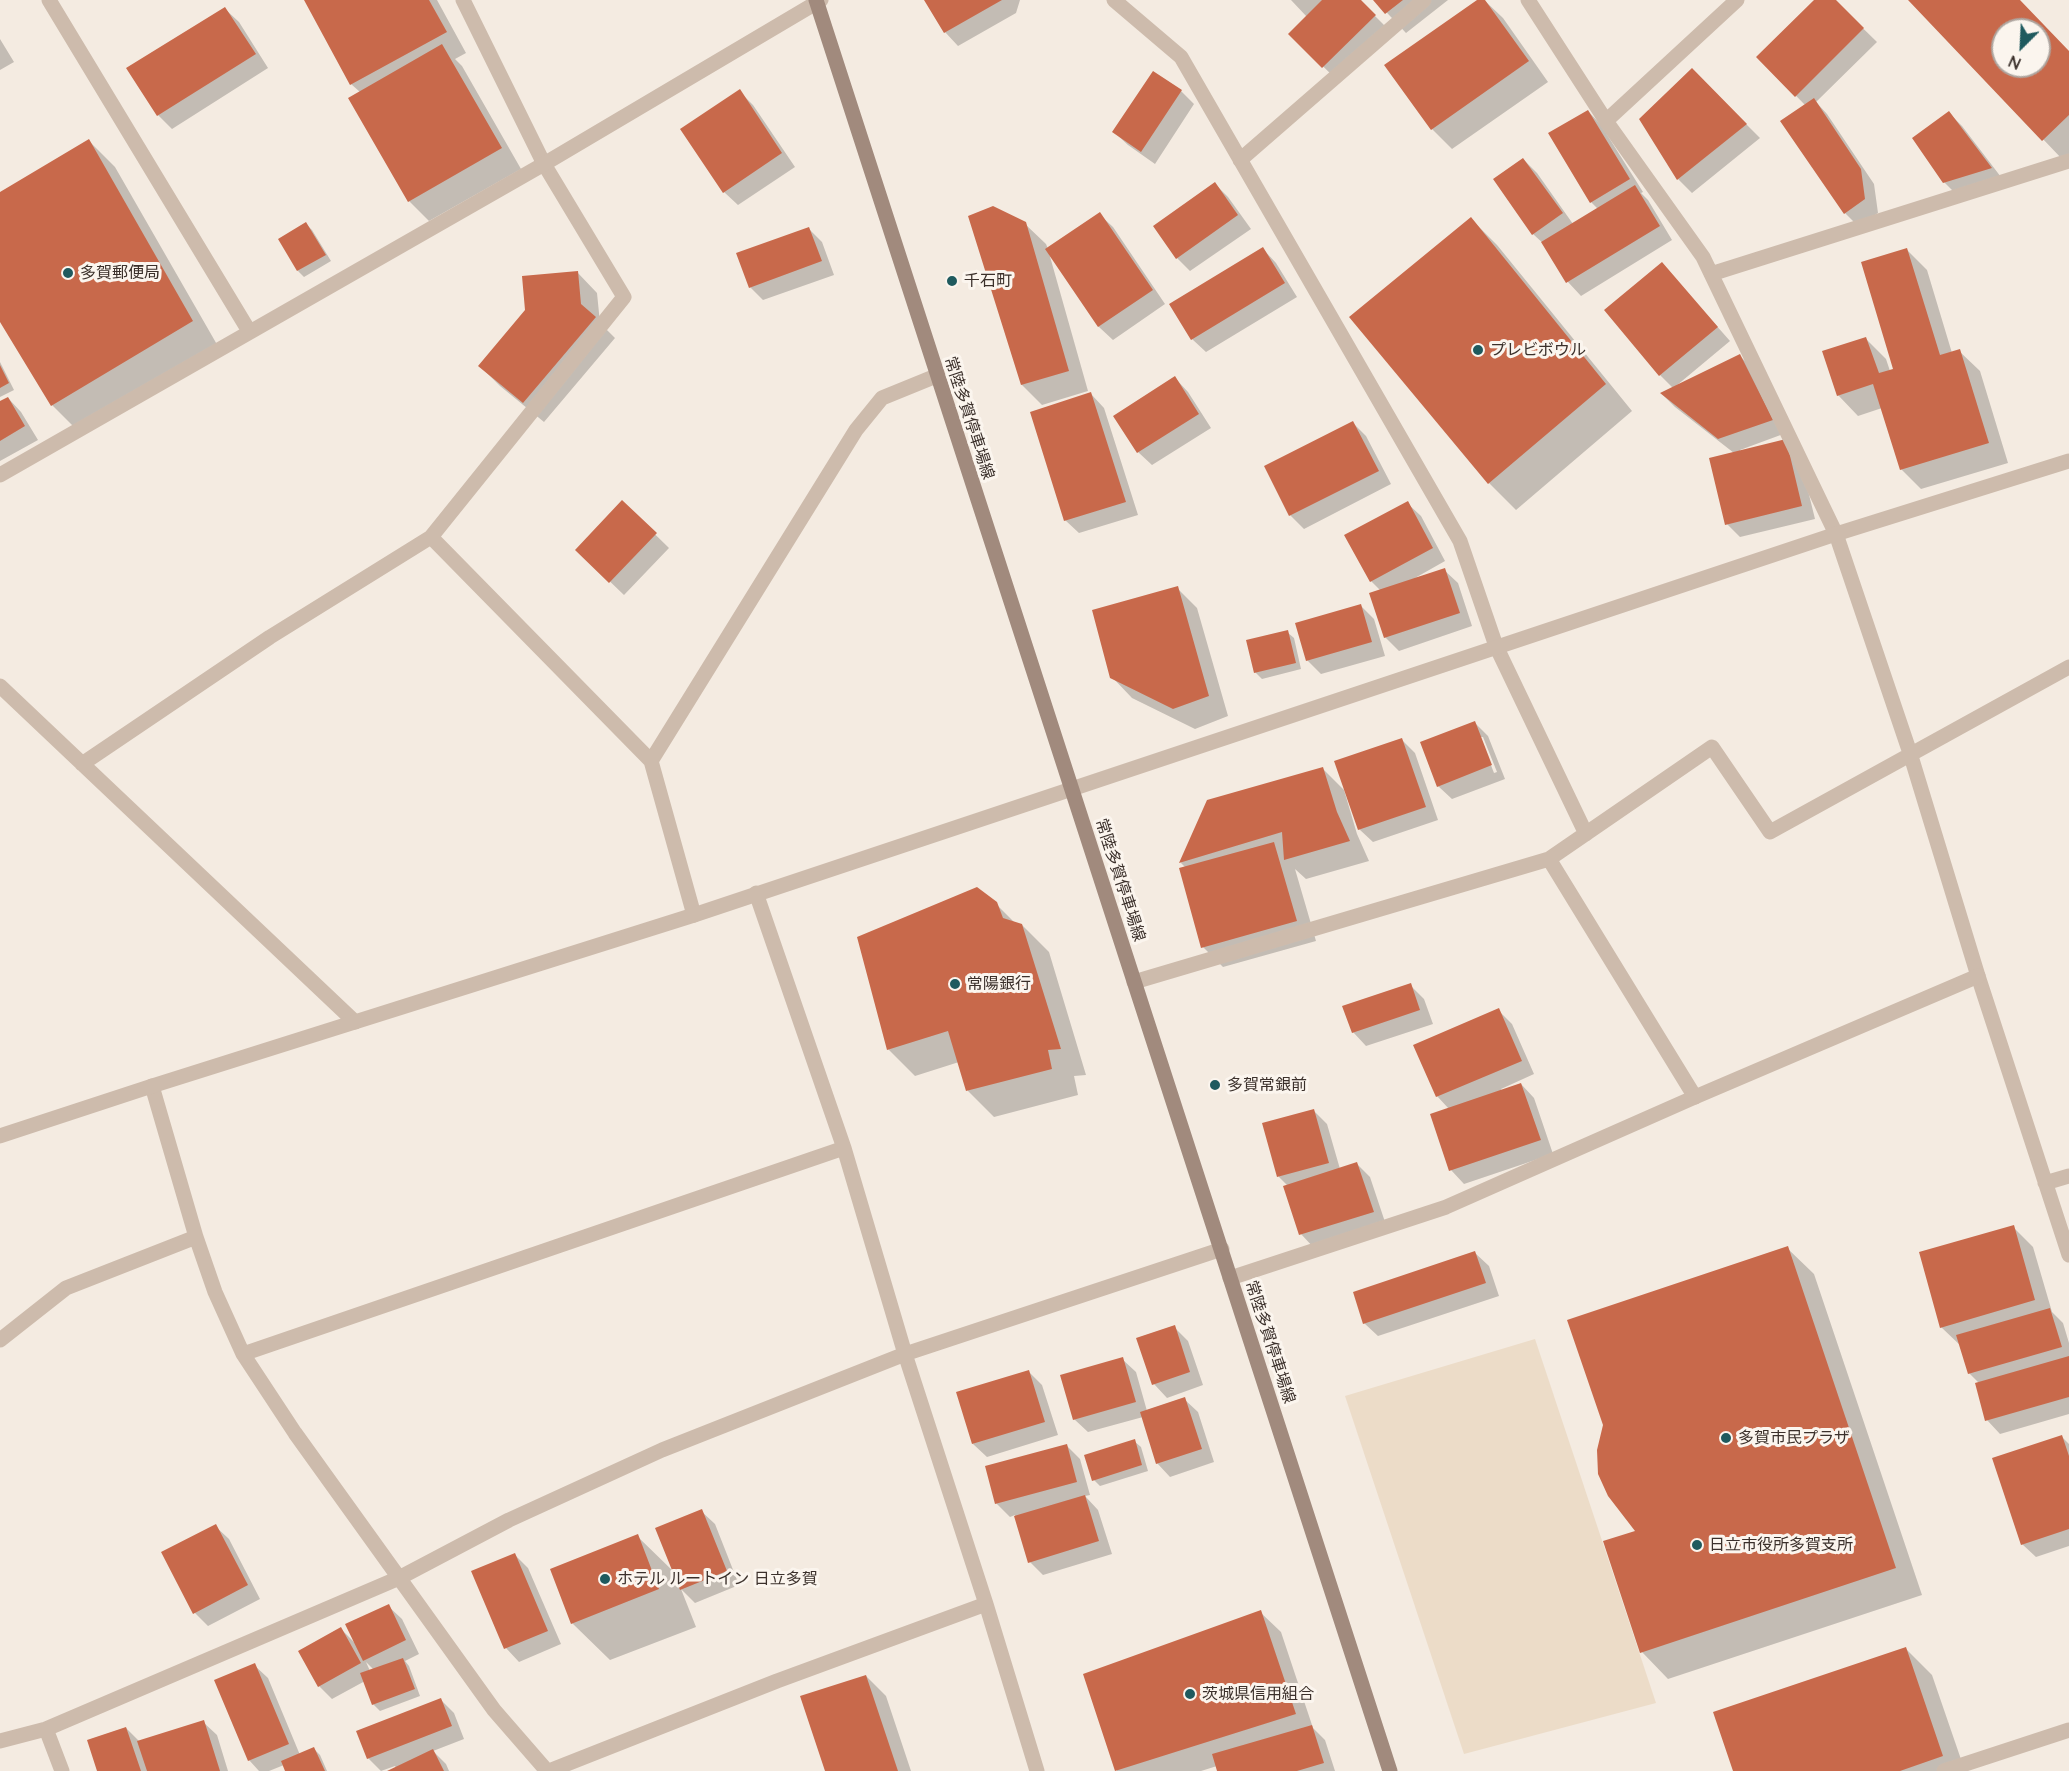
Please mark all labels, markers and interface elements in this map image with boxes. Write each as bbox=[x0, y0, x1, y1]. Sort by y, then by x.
north arrow bbox=[1991, 18, 2051, 78]
text: N bbox=[2005, 51, 2024, 74]
place label: 多賀郵便局 bbox=[80, 263, 160, 283]
marker: 多賀郵便局 bbox=[61, 266, 75, 280]
place label: 千石町 bbox=[964, 271, 1012, 291]
marker: 千石町 bbox=[945, 274, 959, 288]
place label: プレビボウル bbox=[1490, 340, 1586, 360]
marker: プレビボウル bbox=[1471, 343, 1485, 357]
street label: 常陸多賀停車場線 bbox=[940, 354, 998, 482]
street label: 常陸多賀停車場線 bbox=[1091, 816, 1149, 944]
place label: 常陽銀行 bbox=[967, 974, 1031, 994]
marker: 常陽銀行 bbox=[948, 977, 962, 991]
place label: 多賀常銀前 bbox=[1227, 1075, 1307, 1095]
marker: 多賀常銀前 bbox=[1208, 1078, 1222, 1092]
street label: 常陸多賀停車場線 bbox=[1241, 1278, 1299, 1406]
place label: 多賀市民プラザ bbox=[1738, 1428, 1850, 1448]
marker: 多賀市民プラザ bbox=[1719, 1431, 1733, 1445]
place label: 日立市役所多賀支所 bbox=[1709, 1535, 1853, 1555]
marker: 日立市役所多賀支所 bbox=[1690, 1538, 1704, 1552]
place label: ホテル ルートイン 日立多賀 bbox=[617, 1569, 818, 1589]
marker: ホテル ルートイン 日立多賀 bbox=[598, 1572, 612, 1586]
place label: 茨城県信用組合 bbox=[1202, 1684, 1314, 1704]
marker: 茨城県信用組合 bbox=[1183, 1687, 1197, 1701]

